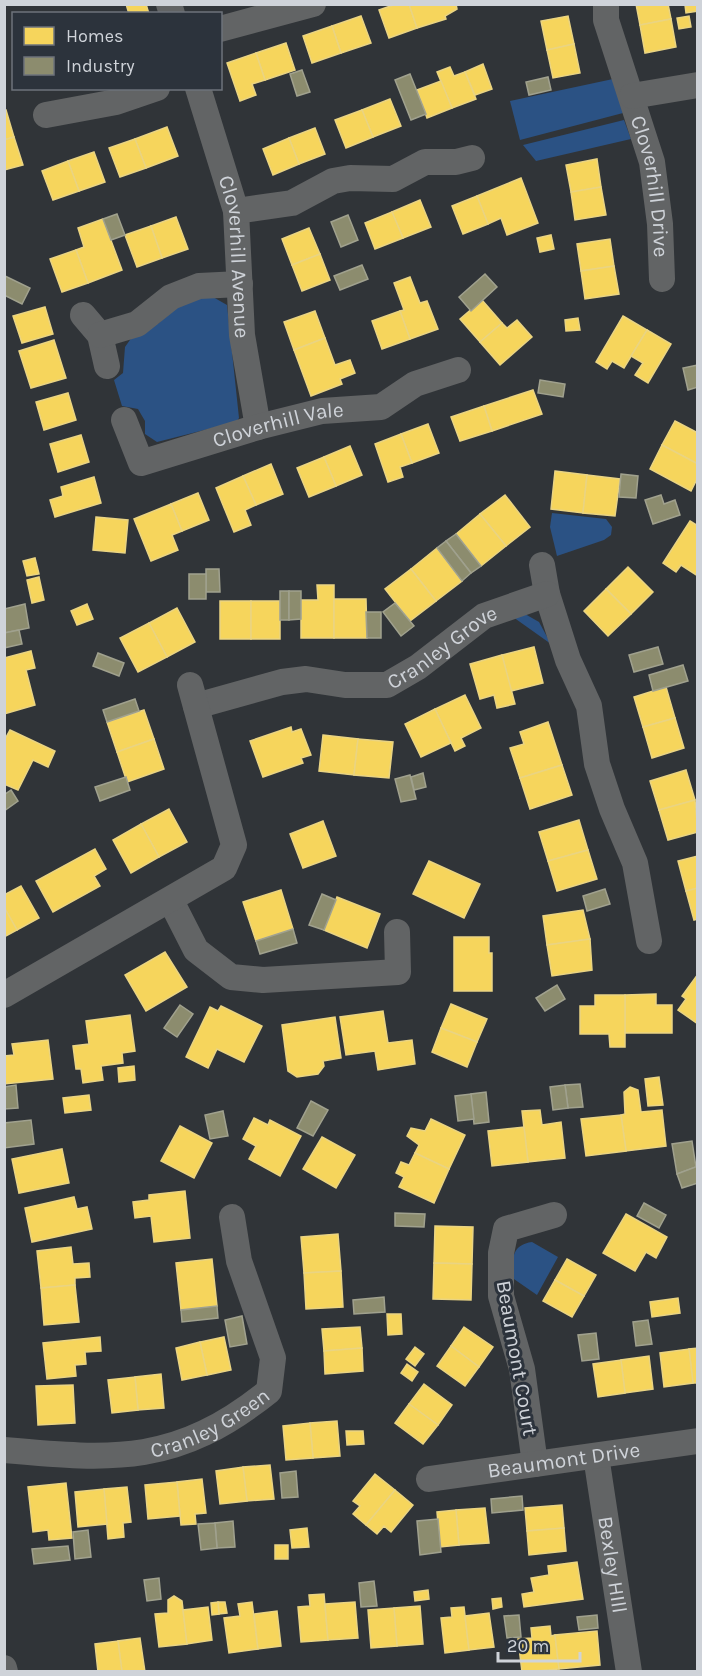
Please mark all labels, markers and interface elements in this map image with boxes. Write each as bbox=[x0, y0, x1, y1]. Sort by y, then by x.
legend bbox=[12, 12, 222, 90]
text: Homes bbox=[66, 25, 123, 47]
text: Industry bbox=[66, 55, 135, 77]
street label: Cloverhill Drive bbox=[626, 112, 673, 258]
street label: Cloverhill Avenue bbox=[214, 172, 254, 339]
street label: Cloverhill Vale bbox=[210, 398, 344, 452]
street label: Cranley Grove bbox=[383, 600, 500, 694]
street label: Beaumont Court bbox=[492, 1278, 542, 1438]
street label: Cranley Green bbox=[148, 1383, 274, 1463]
street label: Beaumont Drive bbox=[486, 1437, 642, 1483]
street label: Bexley HIll bbox=[593, 1515, 632, 1615]
scale bar bbox=[498, 1625, 580, 1663]
text: 20 m bbox=[507, 1635, 549, 1657]

